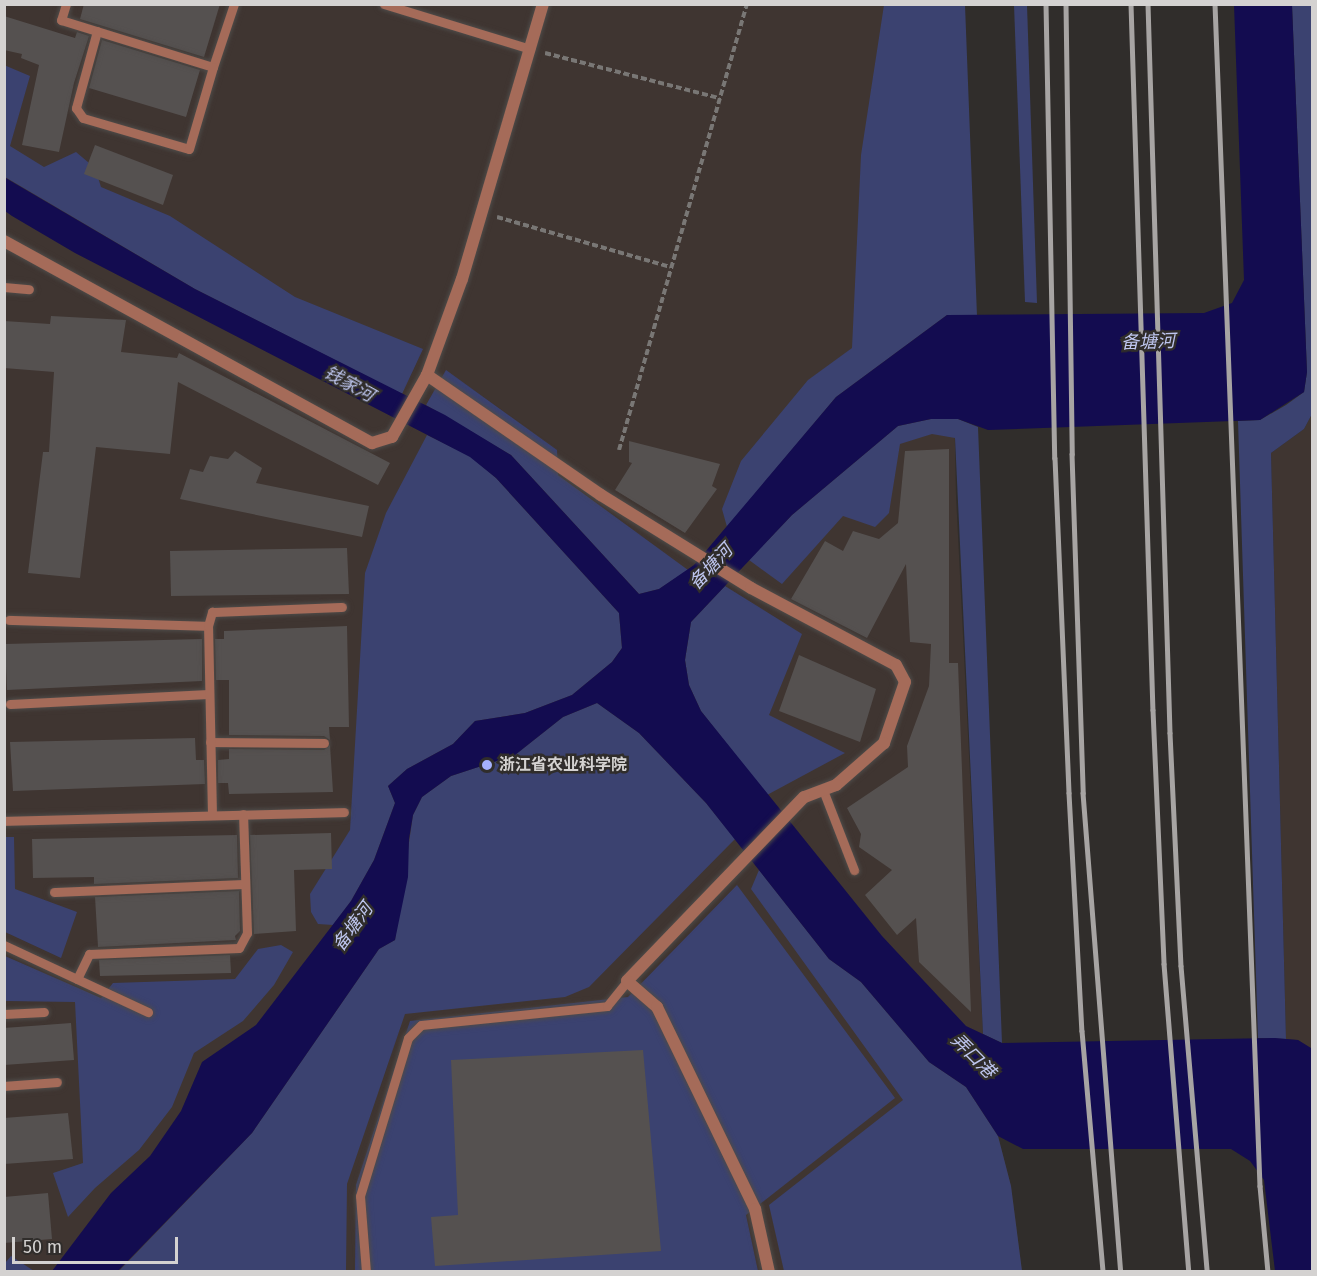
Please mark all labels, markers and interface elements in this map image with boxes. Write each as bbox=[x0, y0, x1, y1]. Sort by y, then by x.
water label: 备塘河 bbox=[1121, 330, 1175, 354]
water label: 钱家河 bbox=[320, 361, 378, 407]
water label: 备塘河 bbox=[685, 540, 737, 594]
place label: 浙江省农业科学院 bbox=[499, 755, 627, 775]
marker: 浙江省农业科学院 bbox=[480, 758, 494, 772]
water label: 备塘河 bbox=[328, 899, 378, 955]
water label: 弄口港 bbox=[946, 1029, 1000, 1083]
scale bar bbox=[15, 1225, 182, 1263]
text: 50 m bbox=[23, 1236, 62, 1258]

